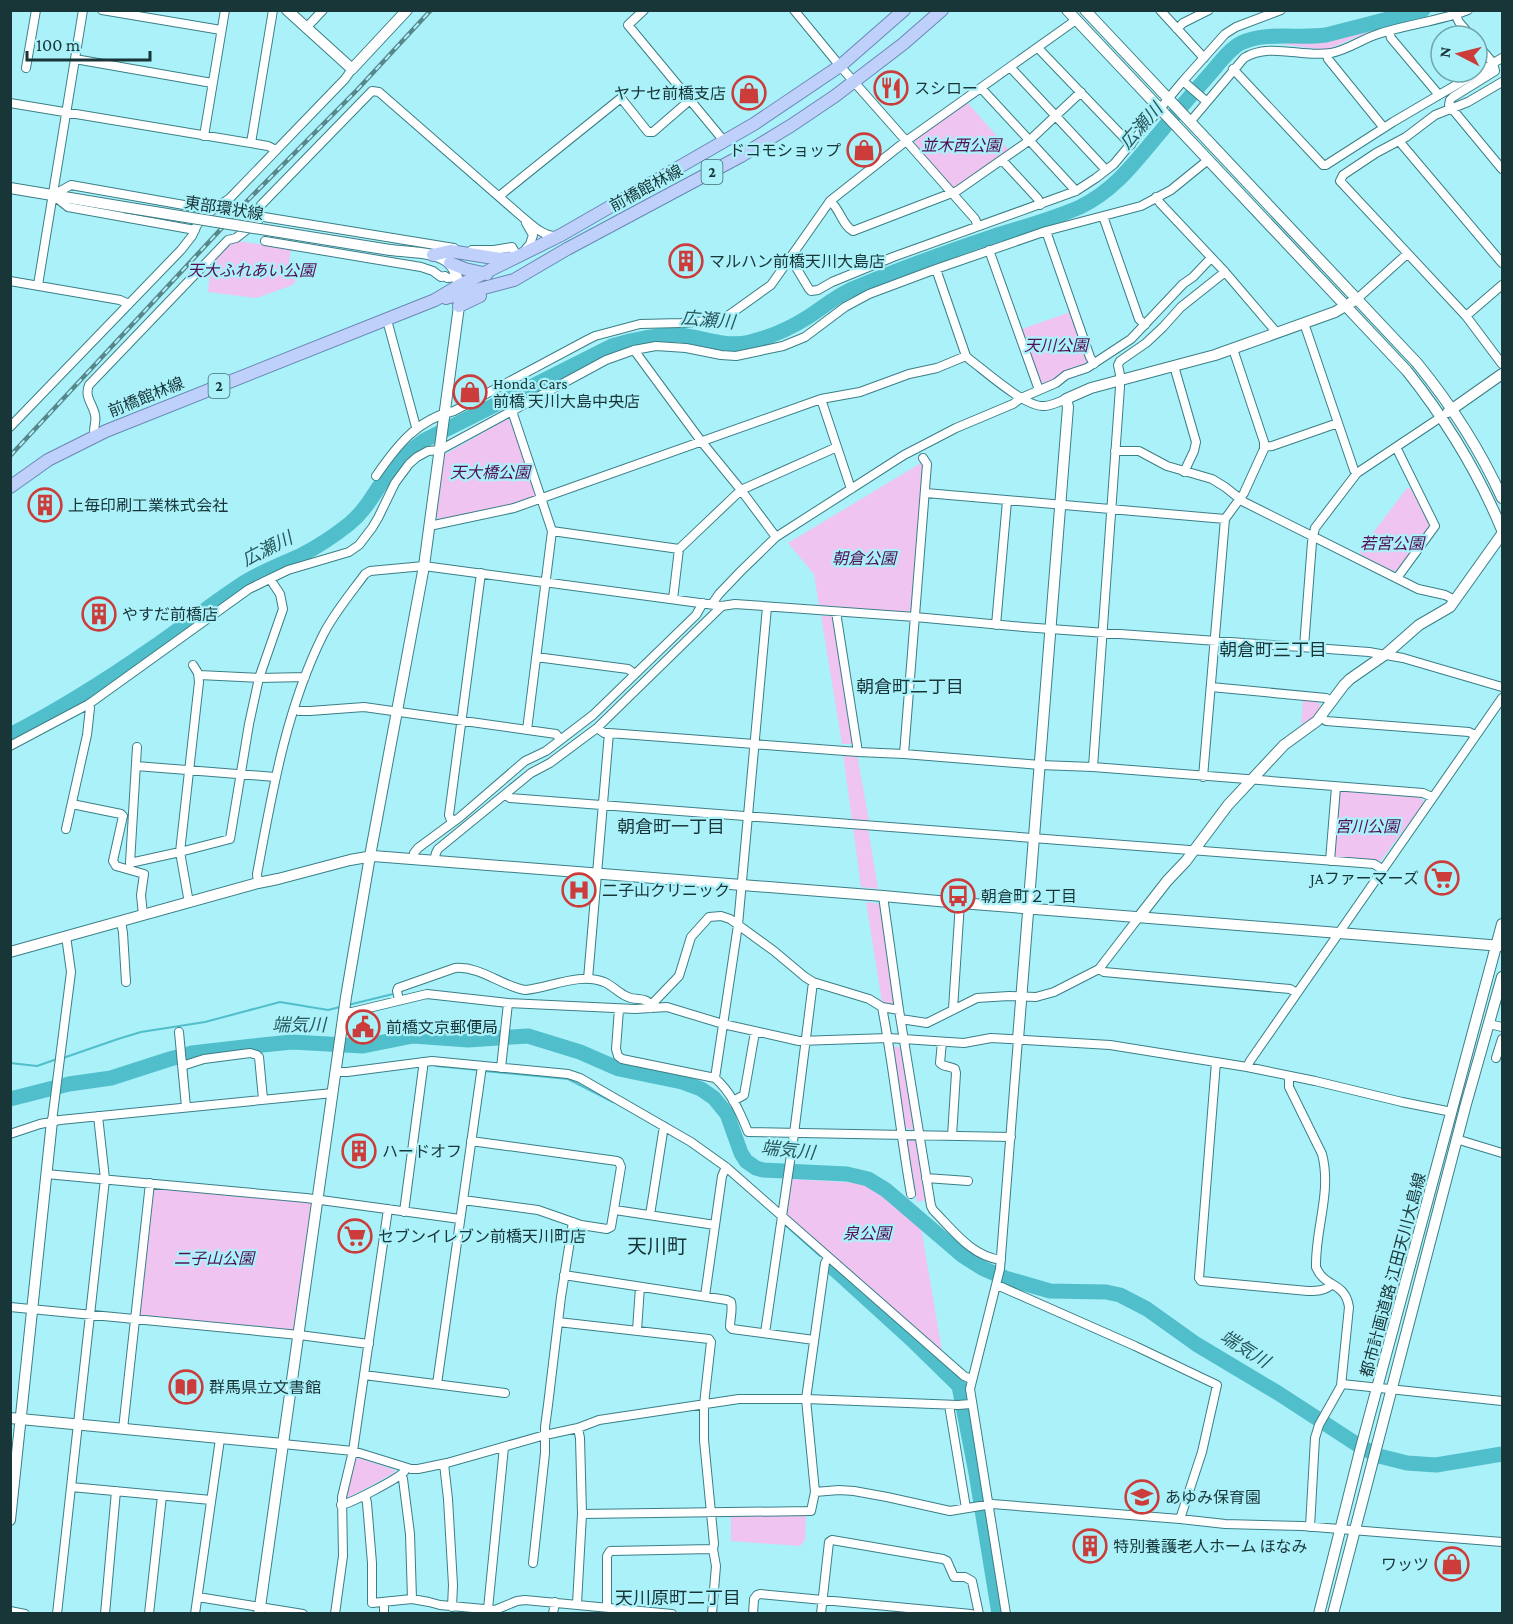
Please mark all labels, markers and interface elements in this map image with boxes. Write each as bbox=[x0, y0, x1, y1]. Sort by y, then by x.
scale bar bbox=[27, 24, 150, 62]
north arrow bbox=[1429, 24, 1489, 84]
text: 100 m bbox=[36, 35, 81, 55]
text: N bbox=[1436, 46, 1454, 59]
restaurant icon: スシロー bbox=[873, 70, 909, 106]
shop icon: ヤナセ前橋支店 bbox=[731, 75, 767, 111]
place label: スシロー bbox=[914, 80, 978, 97]
place label: ヤナセ前橋支店 bbox=[614, 85, 726, 102]
water label: 広瀬川 bbox=[1116, 98, 1168, 153]
shop icon: ドコモショップ bbox=[846, 132, 882, 168]
park label: 並木西公園 bbox=[921, 137, 1003, 154]
place label: ドコモショップ bbox=[729, 142, 841, 159]
road number: 2 bbox=[702, 160, 722, 184]
street label: 前橋館林線 bbox=[607, 162, 685, 214]
street label: 東部環状線 bbox=[183, 193, 265, 223]
building icon: マルハン前橋天川大島店 bbox=[668, 243, 704, 279]
place label: マルハン前橋天川大島店 bbox=[709, 253, 885, 270]
park label: 天大ふれあい公園 bbox=[187, 262, 317, 279]
water label: 広瀬川 bbox=[680, 308, 738, 332]
park label: 天川公園 bbox=[1024, 337, 1090, 354]
street label: 前橋館林線 bbox=[106, 374, 186, 420]
road number: 2 bbox=[208, 374, 230, 398]
shop icon: Honda Cars 前橋 天川大島中央店 bbox=[452, 374, 488, 410]
place label: Honda Cars 前橋 天川大島中央店 bbox=[493, 375, 640, 410]
park label: 天大橋公園 bbox=[450, 464, 532, 481]
building icon: 上毎印刷工業株式会社 bbox=[27, 487, 63, 523]
place label: 上毎印刷工業株式会社 bbox=[68, 497, 228, 514]
water label: 広瀬川 bbox=[238, 527, 297, 570]
park label: 若宮公園 bbox=[1360, 535, 1426, 552]
park label: 朝倉公園 bbox=[832, 550, 898, 567]
building icon: やすだ前橋店 bbox=[81, 596, 117, 632]
place label: やすだ前橋店 bbox=[122, 606, 218, 623]
district label: 朝倉町三丁目 bbox=[1219, 640, 1327, 660]
district label: 朝倉町二丁目 bbox=[856, 677, 964, 697]
district label: 朝倉町一丁目 bbox=[617, 817, 725, 837]
park label: 宮川公園 bbox=[1335, 818, 1401, 835]
supermarket icon: JAファーマーズ bbox=[1424, 860, 1460, 896]
place label: JAファーマーズ bbox=[1308, 870, 1419, 888]
hospital icon: 二子山クリニック bbox=[561, 872, 597, 908]
bus stop icon: 朝倉町２丁目 bbox=[940, 878, 976, 914]
place label: 二子山クリニック bbox=[602, 882, 730, 899]
place label: 朝倉町２丁目 bbox=[981, 888, 1077, 905]
public building icon: 前橋文京郵便局 bbox=[345, 1009, 381, 1045]
water label: 端気川 bbox=[272, 1015, 328, 1035]
place label: 前橋文京郵便局 bbox=[386, 1019, 498, 1036]
building icon: ハードオフ bbox=[341, 1133, 377, 1169]
water label: 端気川 bbox=[760, 1137, 818, 1163]
place label: ハードオフ bbox=[382, 1143, 462, 1160]
street label: 都市計画道路 江田天川大島線 bbox=[1357, 1171, 1429, 1379]
supermarket icon: セブンイレブン前橋天川町店 bbox=[337, 1218, 373, 1254]
park label: 泉公園 bbox=[843, 1225, 893, 1242]
place label: セブンイレブン前橋天川町店 bbox=[378, 1228, 586, 1245]
district label: 天川町 bbox=[627, 1235, 687, 1257]
park label: 二子山公園 bbox=[174, 1250, 256, 1267]
water label: 端気川 bbox=[1217, 1326, 1275, 1373]
library icon: 群馬県立文書館 bbox=[168, 1369, 204, 1405]
place label: 群馬県立文書館 bbox=[209, 1379, 321, 1396]
school or university icon: あゆみ保育園 bbox=[1124, 1479, 1160, 1515]
place label: あゆみ保育園 bbox=[1165, 1489, 1261, 1506]
building icon: 特別養護老人ホーム ほなみ bbox=[1072, 1528, 1108, 1564]
place label: 特別養護老人ホーム ほなみ bbox=[1113, 1538, 1308, 1555]
shop icon: ワッツ bbox=[1434, 1546, 1470, 1582]
place label: ワッツ bbox=[1381, 1556, 1429, 1573]
district label: 天川原町二丁目 bbox=[615, 1588, 741, 1608]

